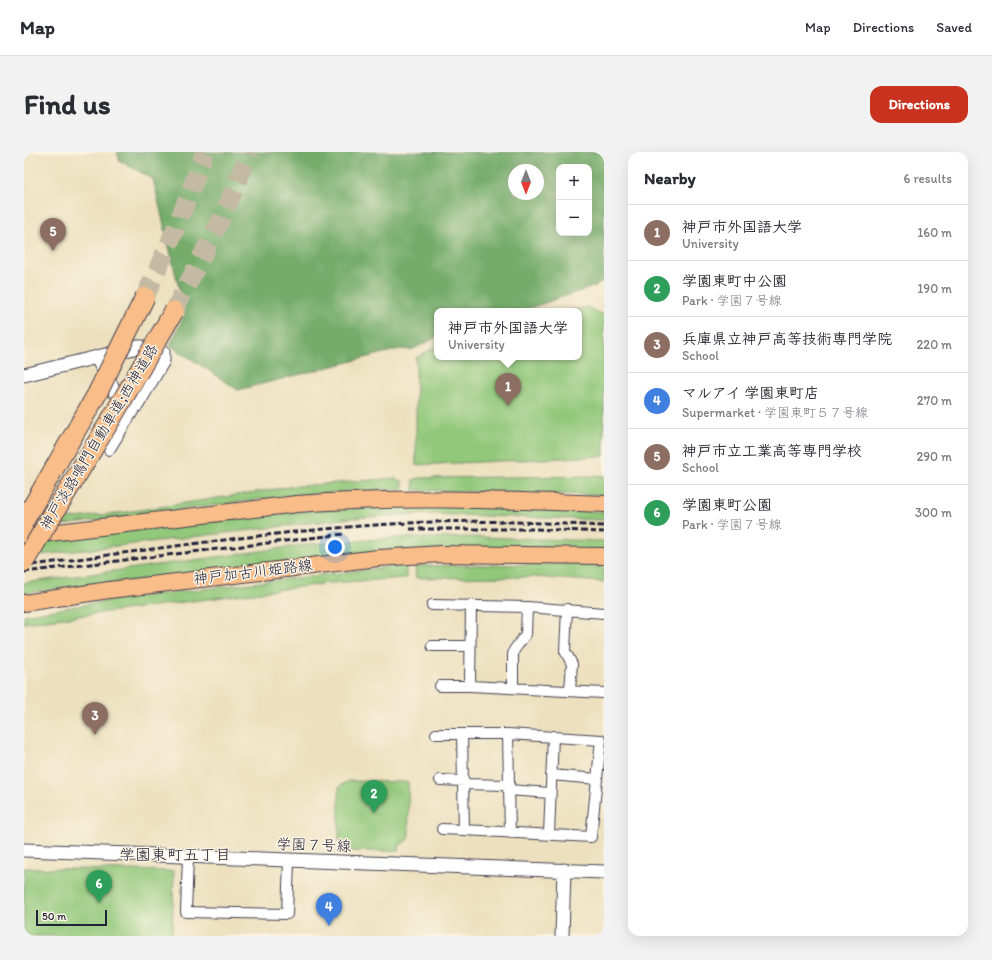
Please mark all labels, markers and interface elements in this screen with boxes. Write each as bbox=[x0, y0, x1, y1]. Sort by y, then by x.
text: Map bbox=[20, 16, 55, 39]
text: Map bbox=[805, 19, 831, 36]
text: Directions bbox=[853, 19, 914, 36]
text: Saved bbox=[936, 19, 972, 36]
button: Directions bbox=[870, 86, 968, 123]
text: Find us bbox=[24, 87, 111, 121]
north arrow bbox=[508, 164, 544, 200]
map controls bbox=[556, 164, 592, 236]
button: + bbox=[556, 164, 592, 200]
text: Nearby bbox=[644, 168, 696, 188]
text: 6 results bbox=[904, 171, 952, 186]
button: − bbox=[556, 200, 592, 236]
pin: 5 bbox=[40, 218, 66, 251]
text: 神戸市外国語大学 bbox=[682, 218, 802, 236]
text: 1 bbox=[654, 225, 660, 240]
text: 160 m bbox=[917, 225, 952, 240]
text: University bbox=[682, 236, 739, 251]
text: 学園東町中公園 bbox=[682, 272, 787, 290]
text: 2 bbox=[654, 281, 660, 296]
text: 190 m bbox=[917, 281, 952, 296]
text: Park · 学園７号線 bbox=[682, 293, 782, 308]
popup bbox=[434, 308, 582, 360]
text: 神戸市外国語大学 bbox=[448, 319, 568, 337]
text: 兵庫県立神戸高等技術専門学院 bbox=[682, 330, 892, 348]
text: University bbox=[448, 337, 505, 352]
text: 3 bbox=[653, 337, 661, 352]
text: 220 m bbox=[916, 337, 952, 352]
street label: 神戸淡路鳴門自動車道;西神道路 bbox=[36, 341, 162, 533]
text: School bbox=[682, 348, 719, 363]
pin: 1 bbox=[495, 373, 521, 406]
text: マルアイ 学園東町店 bbox=[682, 384, 819, 402]
text: 4 bbox=[653, 393, 661, 408]
text: 270 m bbox=[917, 393, 952, 408]
text: Supermarket · 学園東町５７号線 bbox=[682, 405, 868, 420]
text: 神戸市立工業高等専門学校 bbox=[682, 442, 862, 460]
text: 5 bbox=[654, 449, 660, 464]
text: 290 m bbox=[916, 449, 952, 464]
text: School bbox=[682, 460, 719, 475]
text: 学園東町公園 bbox=[682, 496, 772, 514]
text: 6 bbox=[654, 505, 660, 520]
text: 300 m bbox=[915, 505, 952, 520]
text: Park · 学園７号線 bbox=[682, 517, 782, 532]
your location bbox=[325, 537, 345, 557]
street label: 神戸加古川姫路線 bbox=[192, 556, 314, 588]
pin: 3 bbox=[82, 702, 108, 735]
pin: 2 bbox=[361, 780, 387, 813]
street label: 学園７号線 bbox=[276, 835, 352, 855]
district label: 学園東町五丁目 bbox=[119, 845, 231, 864]
pin: 6 bbox=[86, 870, 112, 903]
pin: 4 bbox=[316, 893, 342, 926]
scale bar bbox=[36, 908, 107, 927]
text: 50 m bbox=[42, 910, 66, 923]

